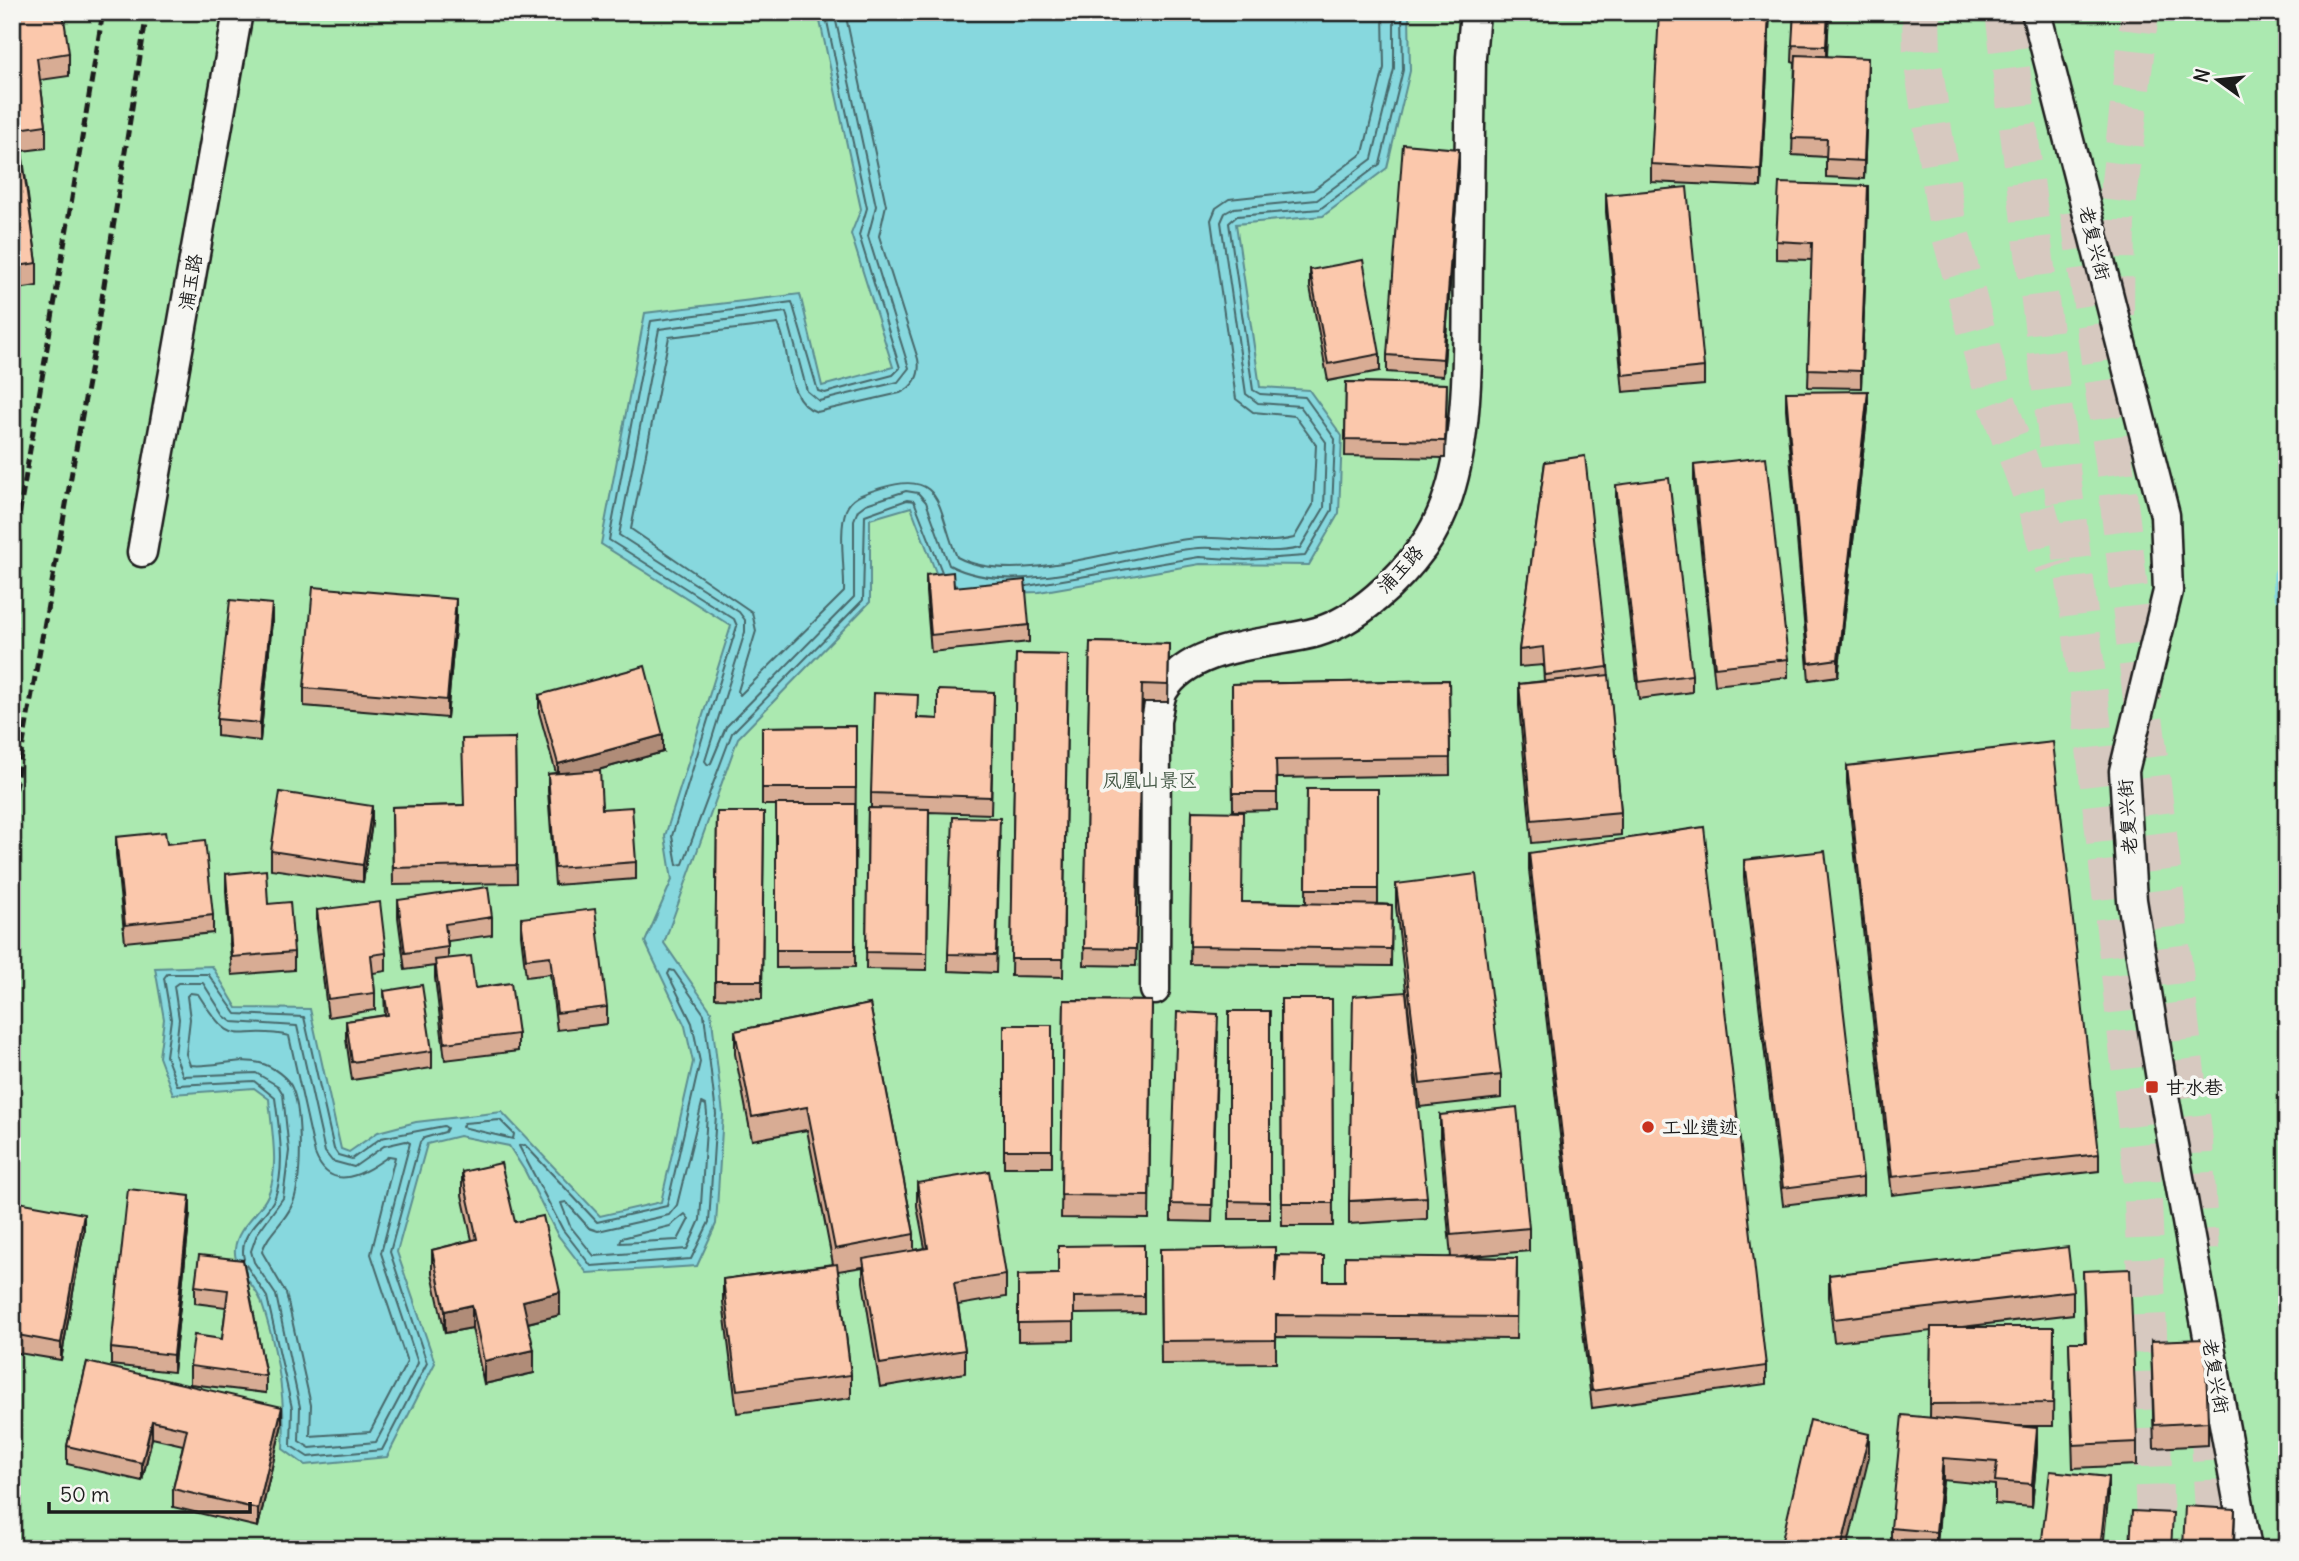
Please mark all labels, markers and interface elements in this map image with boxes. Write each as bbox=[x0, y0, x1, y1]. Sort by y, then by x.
north arrow bbox=[2184, 46, 2254, 116]
text: N bbox=[2188, 66, 2215, 85]
street label: 老复兴街 bbox=[2074, 203, 2116, 283]
street label: 浦玉路 bbox=[173, 252, 207, 312]
street label: 浦玉路 bbox=[1372, 540, 1428, 598]
park label: 凤凰山景区 bbox=[1102, 768, 1198, 792]
street label: 老复兴街 bbox=[2112, 778, 2142, 856]
place label: 甘水巷 bbox=[2166, 1075, 2223, 1099]
marker: 甘水巷 bbox=[2144, 1079, 2160, 1095]
place label: 工业遗迹 bbox=[1662, 1115, 1738, 1139]
marker: 工业遗迹 bbox=[1640, 1119, 1656, 1135]
street label: 老复兴街 bbox=[2198, 1336, 2234, 1416]
scale bar bbox=[49, 1470, 250, 1514]
text: 50 m bbox=[60, 1481, 109, 1508]

